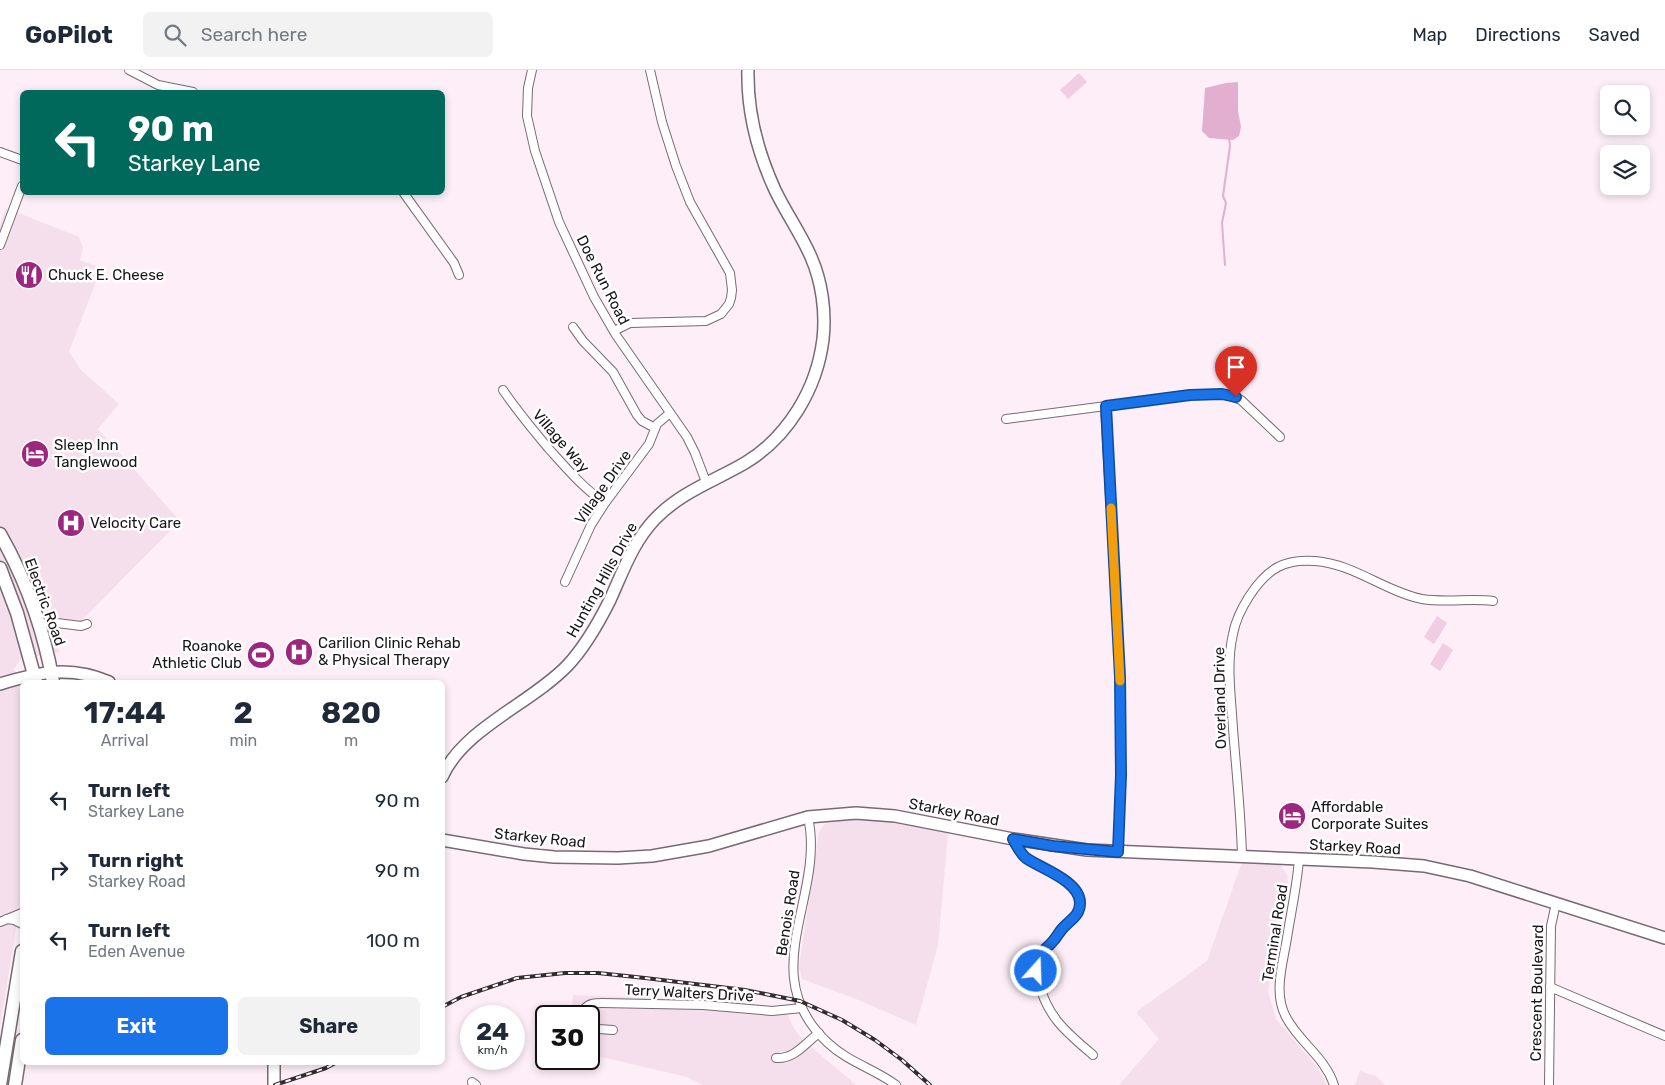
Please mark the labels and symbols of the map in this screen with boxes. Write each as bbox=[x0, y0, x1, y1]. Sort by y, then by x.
street label: Doe Run Road bbox=[573, 232, 633, 328]
restaurant icon: Chuck E. Cheese bbox=[14, 260, 44, 290]
place label: Chuck E. Cheese bbox=[48, 266, 164, 284]
pin bbox=[1215, 346, 1257, 397]
street label: Village Way bbox=[529, 406, 593, 476]
place label: Sleep Inn Tanglewood bbox=[54, 436, 137, 471]
hotel icon: Sleep Inn Tanglewood bbox=[20, 439, 50, 469]
street label: Village Drive bbox=[571, 447, 635, 527]
hospital icon: Velocity Care bbox=[56, 508, 86, 538]
place label: Velocity Care bbox=[90, 514, 181, 532]
street label: Hunting Hills Drive bbox=[563, 519, 641, 641]
street label: Electric Road bbox=[21, 556, 69, 648]
place label: Carilion Clinic Rehab & Physical Therapy bbox=[318, 634, 461, 669]
place label: Roanoke Athletic Club bbox=[152, 637, 242, 672]
hospital icon: Carilion Clinic Rehab & Physical Therapy bbox=[284, 637, 314, 667]
sports icon: Roanoke Athletic Club bbox=[246, 640, 276, 670]
street label: Overland Drive bbox=[1210, 647, 1230, 749]
street label: Starkey Road bbox=[907, 794, 1001, 830]
place label: Affordable Corporate Suites bbox=[1311, 798, 1429, 833]
hotel icon: Affordable Corporate Suites bbox=[1277, 801, 1307, 831]
street label: Starkey Road bbox=[493, 824, 587, 852]
street label: Starkey Road bbox=[1309, 836, 1401, 858]
street label: Benois Road bbox=[772, 869, 804, 957]
street label: Terminal Road bbox=[1258, 883, 1292, 983]
street label: Crescent Boulevard bbox=[1527, 924, 1547, 1062]
position arrow bbox=[1009, 944, 1061, 996]
street label: Terry Walters Drive bbox=[624, 981, 754, 1005]
speed limit sign: 30 bbox=[535, 1005, 600, 1070]

